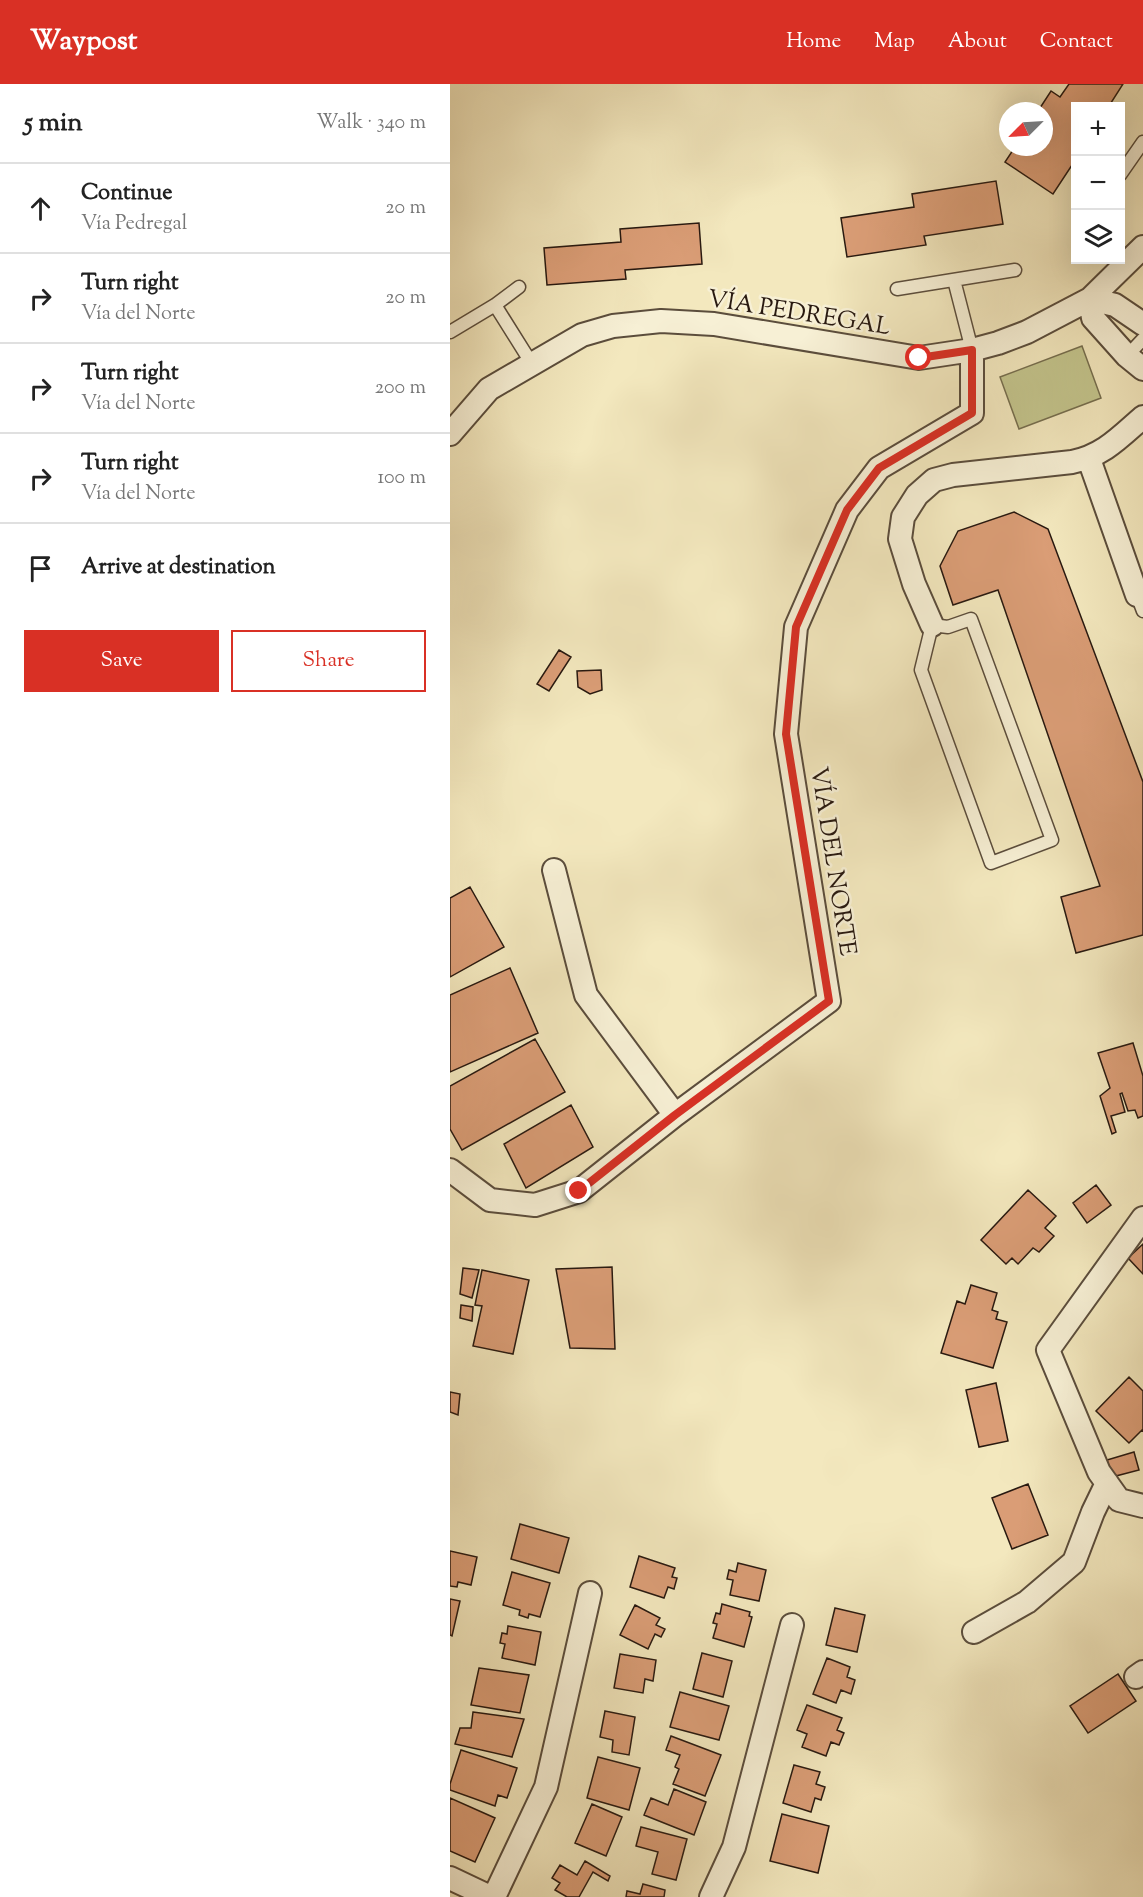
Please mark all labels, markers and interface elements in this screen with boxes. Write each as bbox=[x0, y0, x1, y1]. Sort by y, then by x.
text: Waypost bbox=[30, 22, 137, 62]
text: Home bbox=[786, 27, 841, 57]
text: Map bbox=[874, 27, 915, 57]
text: About bbox=[948, 27, 1007, 57]
text: Contact bbox=[1040, 27, 1113, 57]
north arrow bbox=[999, 102, 1053, 156]
map controls bbox=[1071, 102, 1125, 264]
button: + bbox=[1071, 102, 1125, 156]
text: 5 min bbox=[24, 105, 83, 142]
text: Walk · 340 m bbox=[316, 109, 426, 138]
button: − bbox=[1071, 156, 1125, 210]
text: Continue bbox=[81, 178, 172, 210]
icon: ahead bbox=[24, 192, 57, 225]
text: 20 m bbox=[385, 194, 426, 223]
text: Vía Pedregal bbox=[81, 210, 187, 239]
button: layers bbox=[1071, 210, 1125, 264]
text: Turn right bbox=[81, 268, 178, 300]
icon: right bbox=[24, 282, 57, 315]
street label: VÍA PEDREGAL bbox=[705, 283, 892, 345]
text: 20 m bbox=[385, 284, 426, 313]
text: Vía del Norte bbox=[81, 300, 196, 329]
route start bbox=[905, 344, 931, 370]
text: Turn right bbox=[81, 358, 178, 390]
icon: right bbox=[24, 372, 57, 405]
text: 200 m bbox=[375, 374, 426, 403]
text: Vía del Norte bbox=[81, 390, 196, 419]
text: Turn right bbox=[81, 448, 178, 480]
icon: right bbox=[24, 462, 57, 495]
text: 100 m bbox=[377, 464, 426, 493]
text: Vía del Norte bbox=[81, 480, 196, 509]
icon: arrive bbox=[24, 552, 57, 585]
text: Arrive at destination bbox=[81, 552, 276, 584]
button: Save bbox=[24, 630, 219, 692]
button: Share bbox=[231, 630, 426, 692]
street label: VÍA DEL NORTE bbox=[800, 764, 864, 959]
route end bbox=[565, 1177, 591, 1203]

